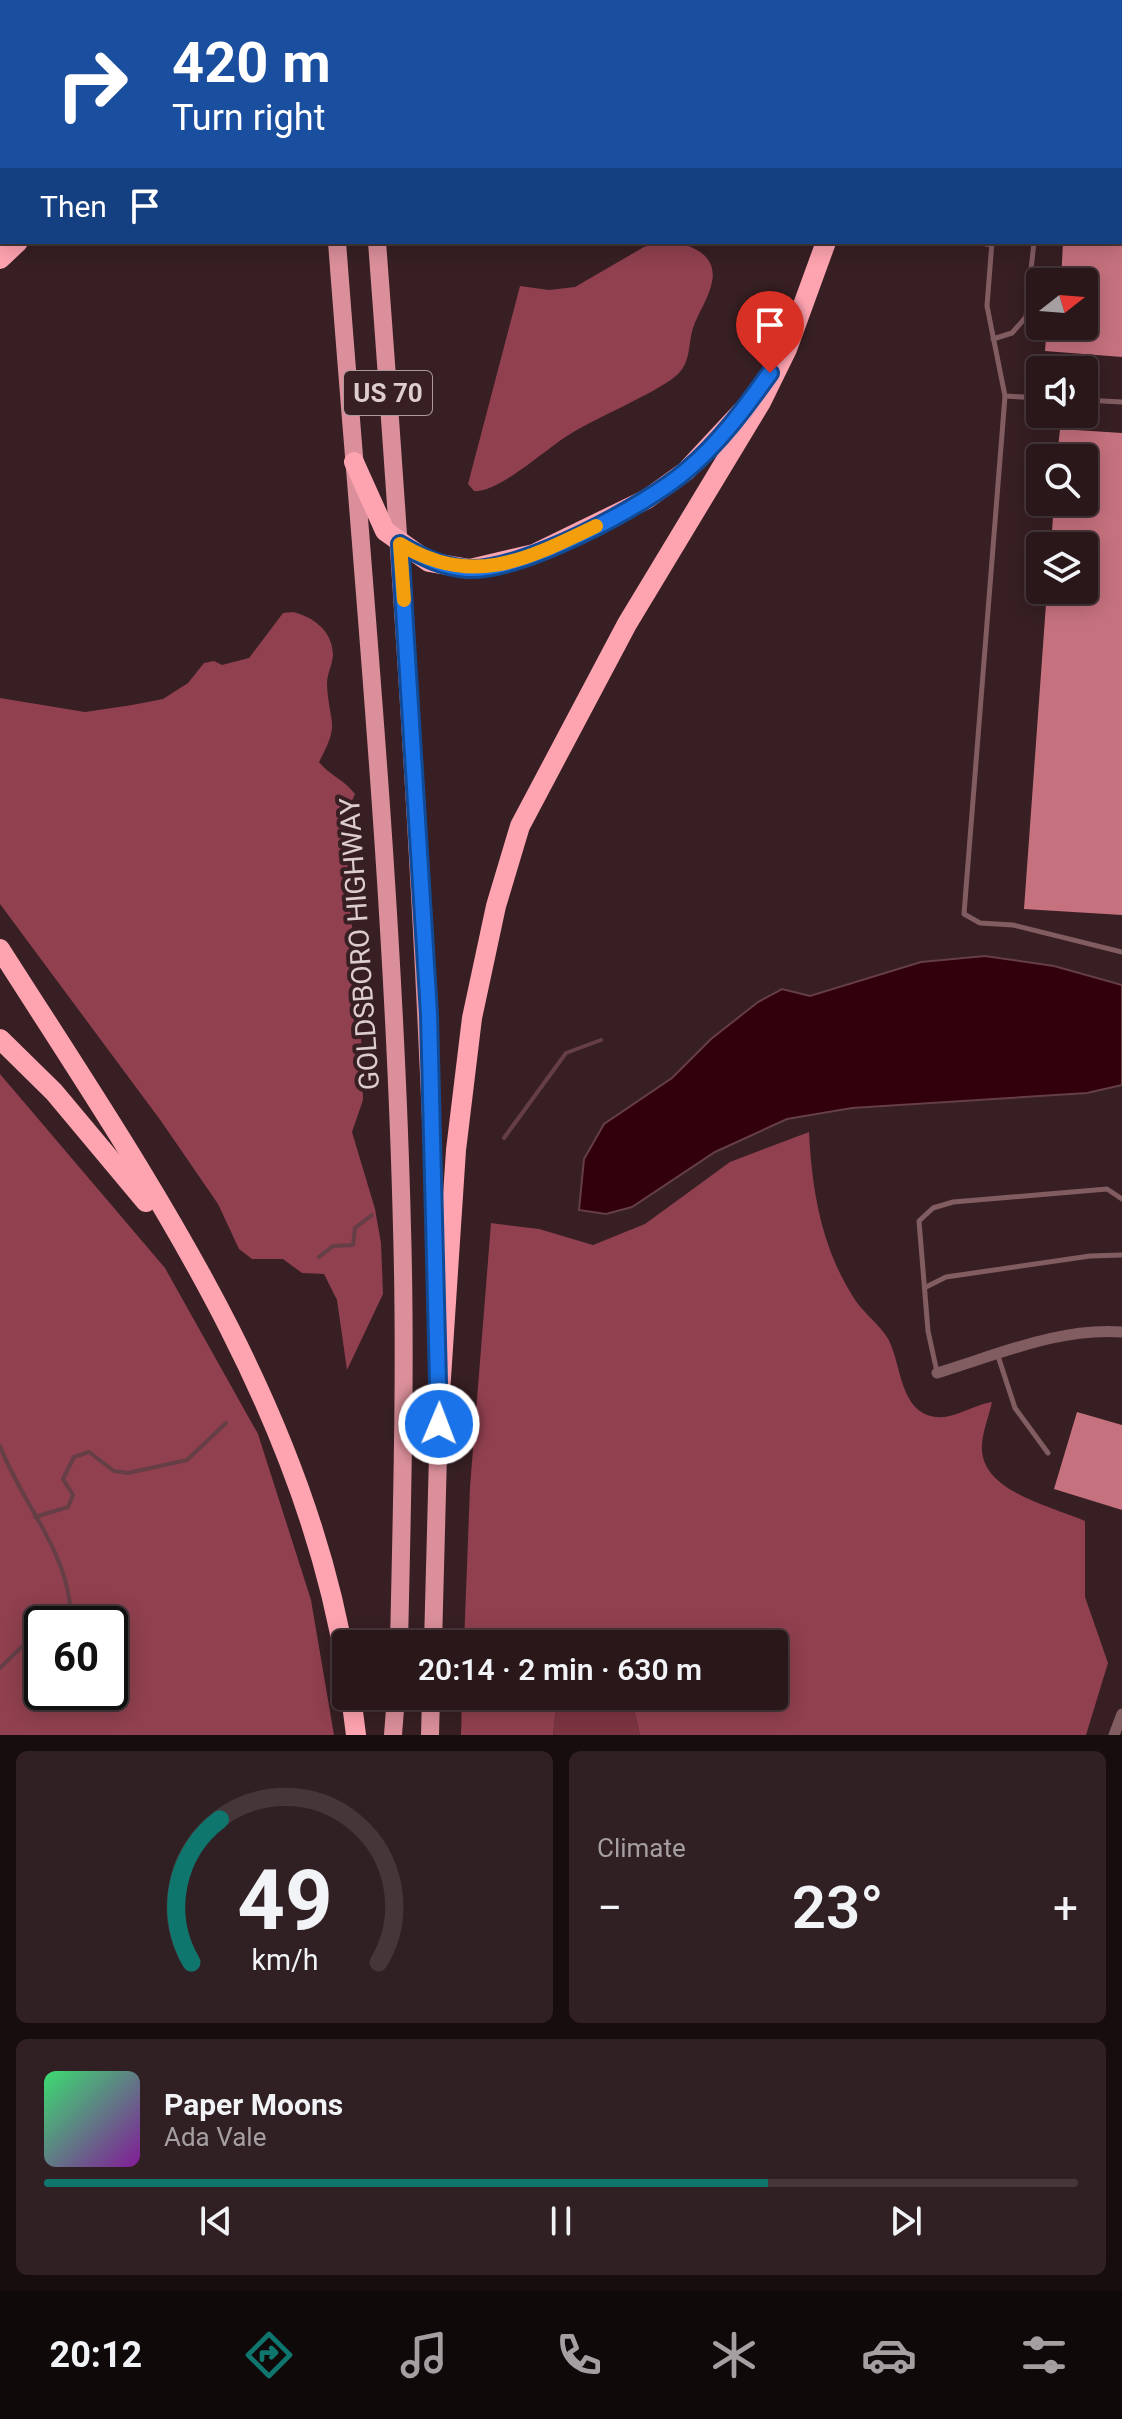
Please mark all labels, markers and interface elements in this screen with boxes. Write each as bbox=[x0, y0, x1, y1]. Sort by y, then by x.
text: 420 m bbox=[172, 30, 331, 96]
icon: right bbox=[40, 32, 144, 136]
text: Turn right bbox=[172, 97, 325, 139]
icon: arrive bbox=[123, 184, 167, 228]
text: Then bbox=[40, 189, 107, 224]
north arrow bbox=[1026, 268, 1098, 340]
map controls bbox=[1026, 268, 1098, 604]
pin bbox=[736, 291, 804, 373]
icon: arrive bbox=[748, 303, 792, 347]
button: sound bbox=[1026, 356, 1098, 428]
road number: US 70 bbox=[344, 371, 432, 415]
button: search bbox=[1026, 444, 1098, 516]
button: layers bbox=[1026, 532, 1098, 604]
street label: GOLDSBORO HIGHWAY bbox=[333, 796, 386, 1091]
position arrow bbox=[397, 1382, 481, 1466]
speed limit sign: 60 bbox=[24, 1606, 128, 1710]
text: 20:14 · 2 min · 630 m bbox=[418, 1652, 702, 1687]
text: Climate bbox=[597, 1833, 686, 1863]
text: 49 bbox=[237, 1852, 332, 1949]
text: 23° bbox=[792, 1872, 883, 1943]
text: − bbox=[597, 1882, 622, 1934]
text: + bbox=[1053, 1882, 1078, 1934]
text: km/h bbox=[251, 1943, 318, 1977]
text: Paper Moons bbox=[164, 2087, 343, 2122]
text: Ada Vale bbox=[164, 2122, 266, 2152]
icon: previous bbox=[194, 2199, 238, 2243]
icon: pause bbox=[539, 2199, 583, 2243]
icon: next bbox=[884, 2199, 928, 2243]
icon: directions bbox=[241, 2327, 297, 2383]
icon: music bbox=[396, 2327, 452, 2383]
icon: phone bbox=[551, 2327, 607, 2383]
icon: climate bbox=[706, 2327, 762, 2383]
icon: car bbox=[861, 2327, 917, 2383]
icon: filters bbox=[1016, 2327, 1072, 2383]
text: 20:12 bbox=[50, 2334, 142, 2376]

